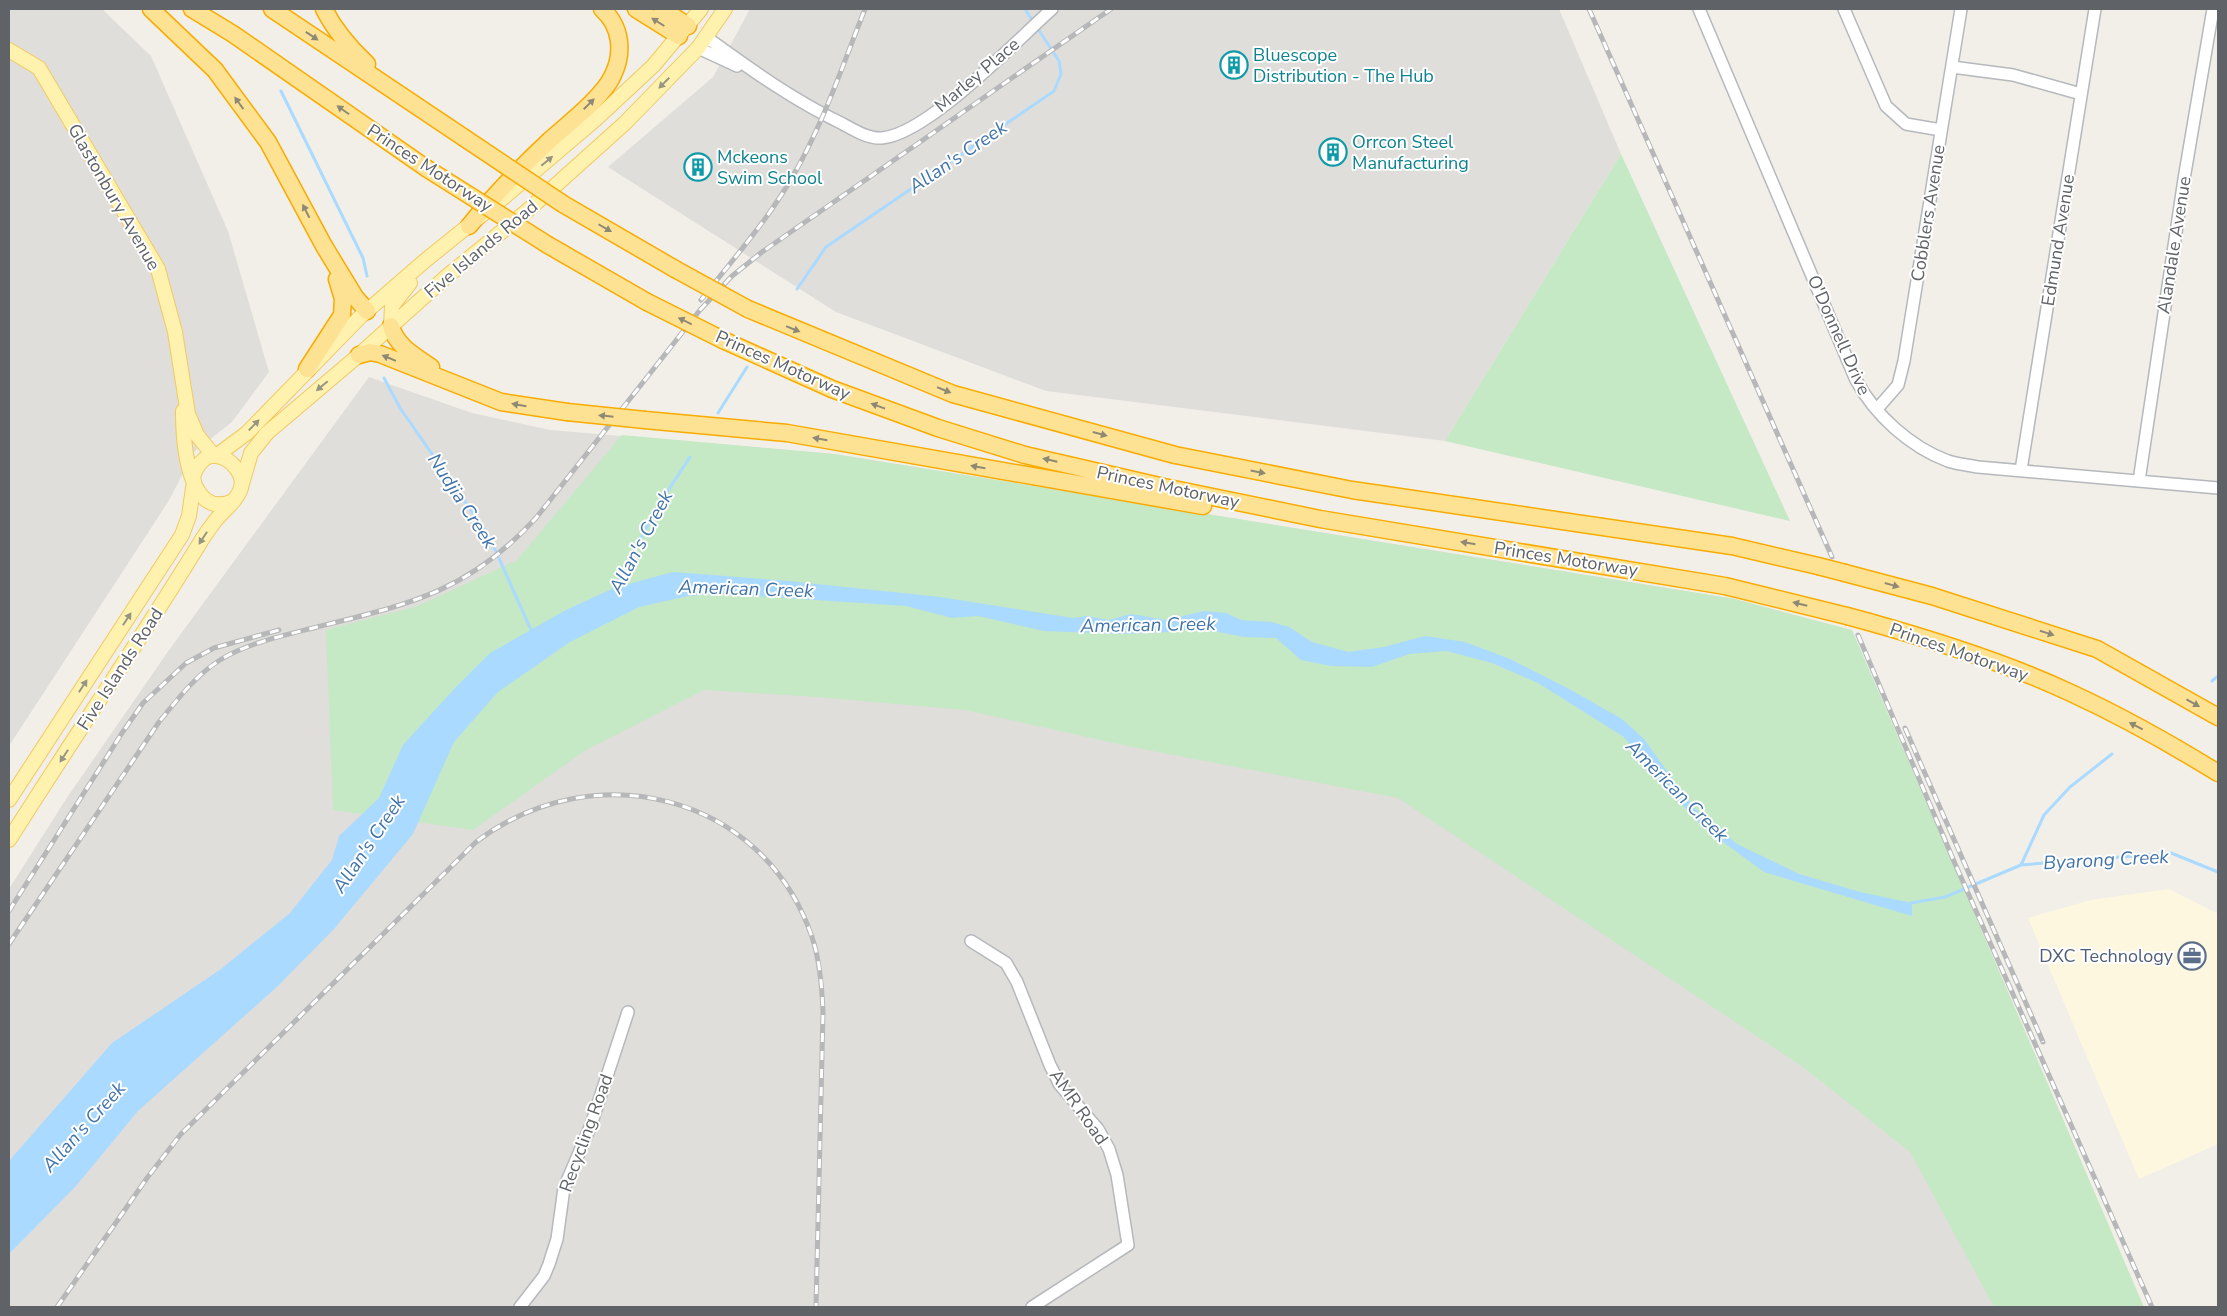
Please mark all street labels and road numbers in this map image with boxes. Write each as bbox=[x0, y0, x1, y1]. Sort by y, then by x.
street label: Marley Place bbox=[929, 32, 1025, 118]
street label: Princes Motorway bbox=[363, 118, 498, 218]
street label: Glastonbury Avenue bbox=[62, 119, 166, 275]
street label: Cobblers Avenue bbox=[1905, 143, 1951, 283]
street label: Edmund Avenue bbox=[2036, 172, 2080, 308]
street label: Alandale Avenue bbox=[2151, 175, 2197, 315]
street label: Five Islands Road bbox=[419, 194, 543, 304]
street label: O'Donnell Drive bbox=[1802, 271, 1876, 399]
street label: Princes Motorway bbox=[712, 324, 855, 406]
street label: Princes Motorway bbox=[1094, 460, 1242, 514]
street label: Princes Motorway bbox=[1492, 536, 1640, 582]
street label: Five Islands Road bbox=[71, 603, 169, 735]
street label: Princes Motorway bbox=[1886, 617, 2032, 687]
street label: AMR Road bbox=[1044, 1064, 1114, 1150]
street label: Recycling Road bbox=[554, 1071, 618, 1195]

